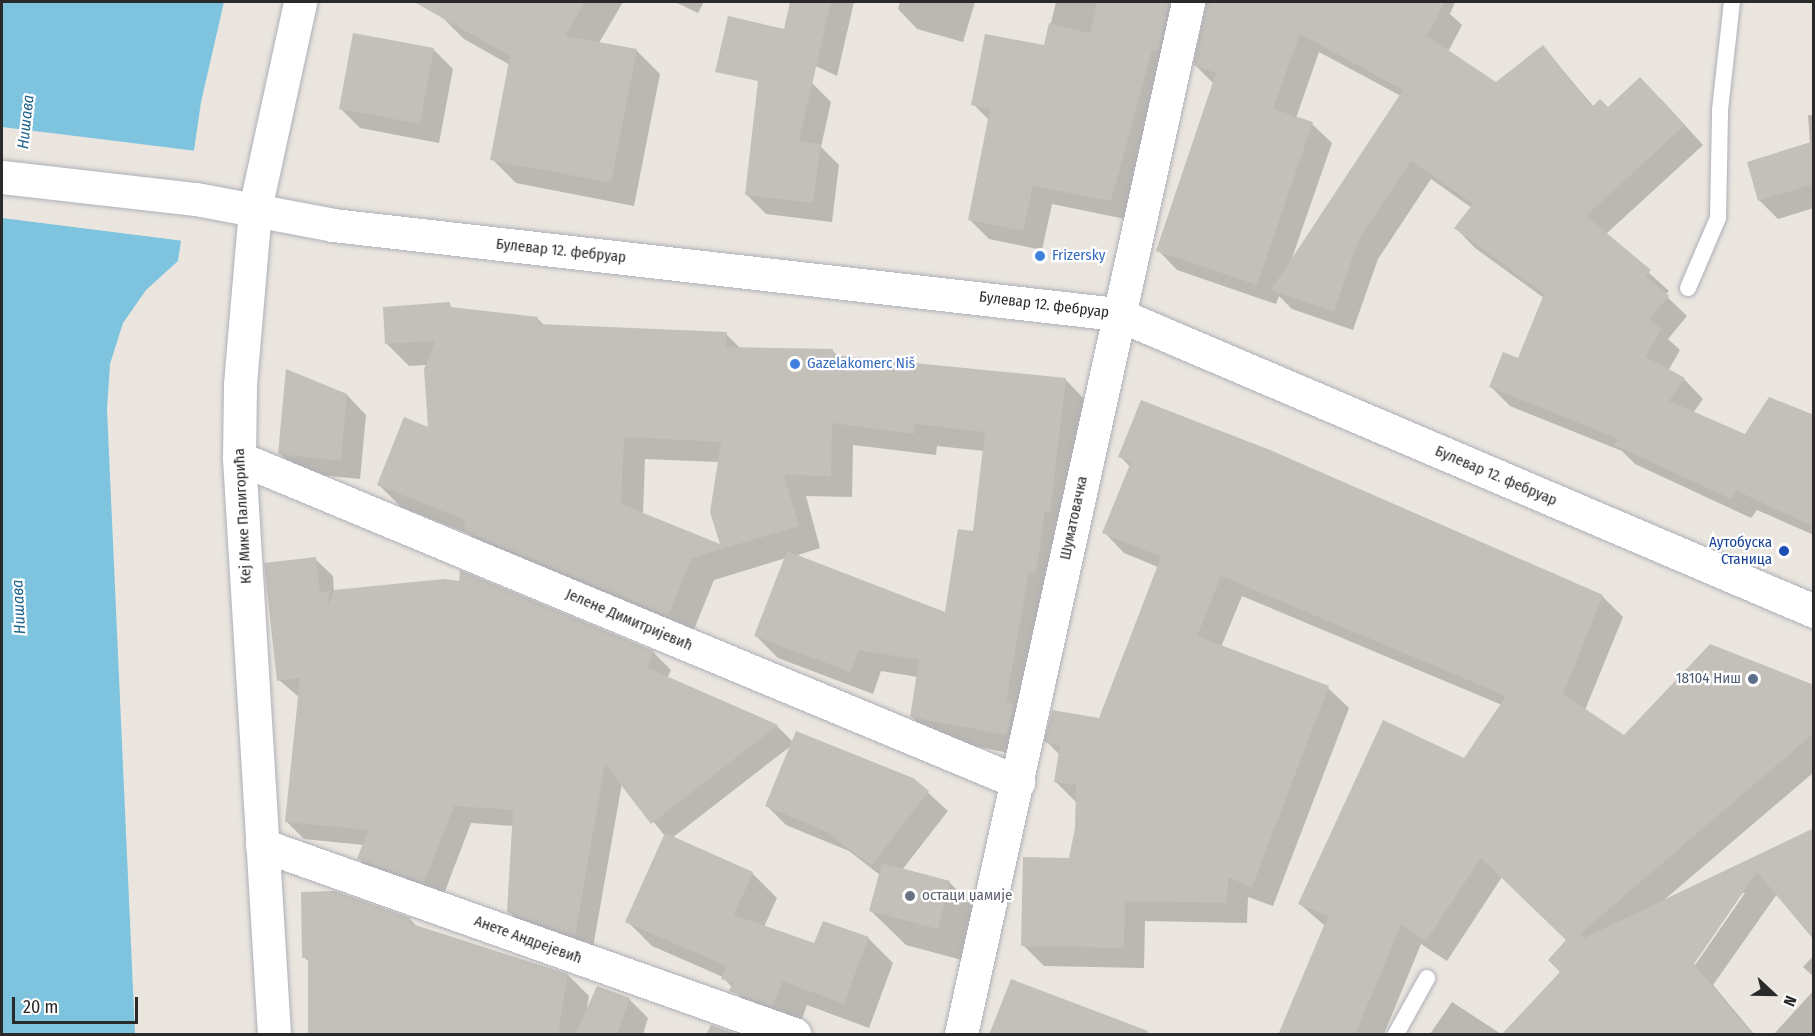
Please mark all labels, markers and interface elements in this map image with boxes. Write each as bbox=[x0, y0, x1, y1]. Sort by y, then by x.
water label: Нишава bbox=[14, 94, 38, 150]
street label: Булевар 12. фебруар bbox=[495, 235, 627, 267]
place label: Frizersky bbox=[1052, 247, 1105, 265]
marker: Frizersky bbox=[1033, 249, 1047, 263]
street label: Булевар 12. фебруар bbox=[978, 288, 1110, 322]
place label: Gazelakomerc Niš bbox=[807, 355, 915, 373]
marker: Gazelakomerc Niš bbox=[788, 357, 802, 371]
street label: Булевар 12. фебруар bbox=[1432, 442, 1560, 510]
street label: Кеј Мике Палигорића bbox=[230, 448, 256, 584]
street label: Шуматовачка bbox=[1056, 475, 1092, 561]
place label: Аутобуска Станица bbox=[1709, 533, 1772, 568]
marker: Аутобуска Станица bbox=[1777, 544, 1791, 558]
water label: Нишава bbox=[8, 579, 30, 635]
street label: Јелене Димитријевић bbox=[563, 585, 695, 655]
place label: 18104 Ниш bbox=[1676, 670, 1741, 688]
marker: 18104 Ниш bbox=[1746, 672, 1760, 686]
place label: остаци џамије bbox=[922, 887, 1012, 905]
marker: остаци џамије bbox=[903, 889, 917, 903]
street label: Анете Андрејевић bbox=[472, 912, 584, 968]
north arrow bbox=[1743, 964, 1803, 1024]
scale bar bbox=[15, 985, 141, 1023]
text: N bbox=[1780, 993, 1801, 1009]
text: 20 m bbox=[23, 996, 58, 1018]

